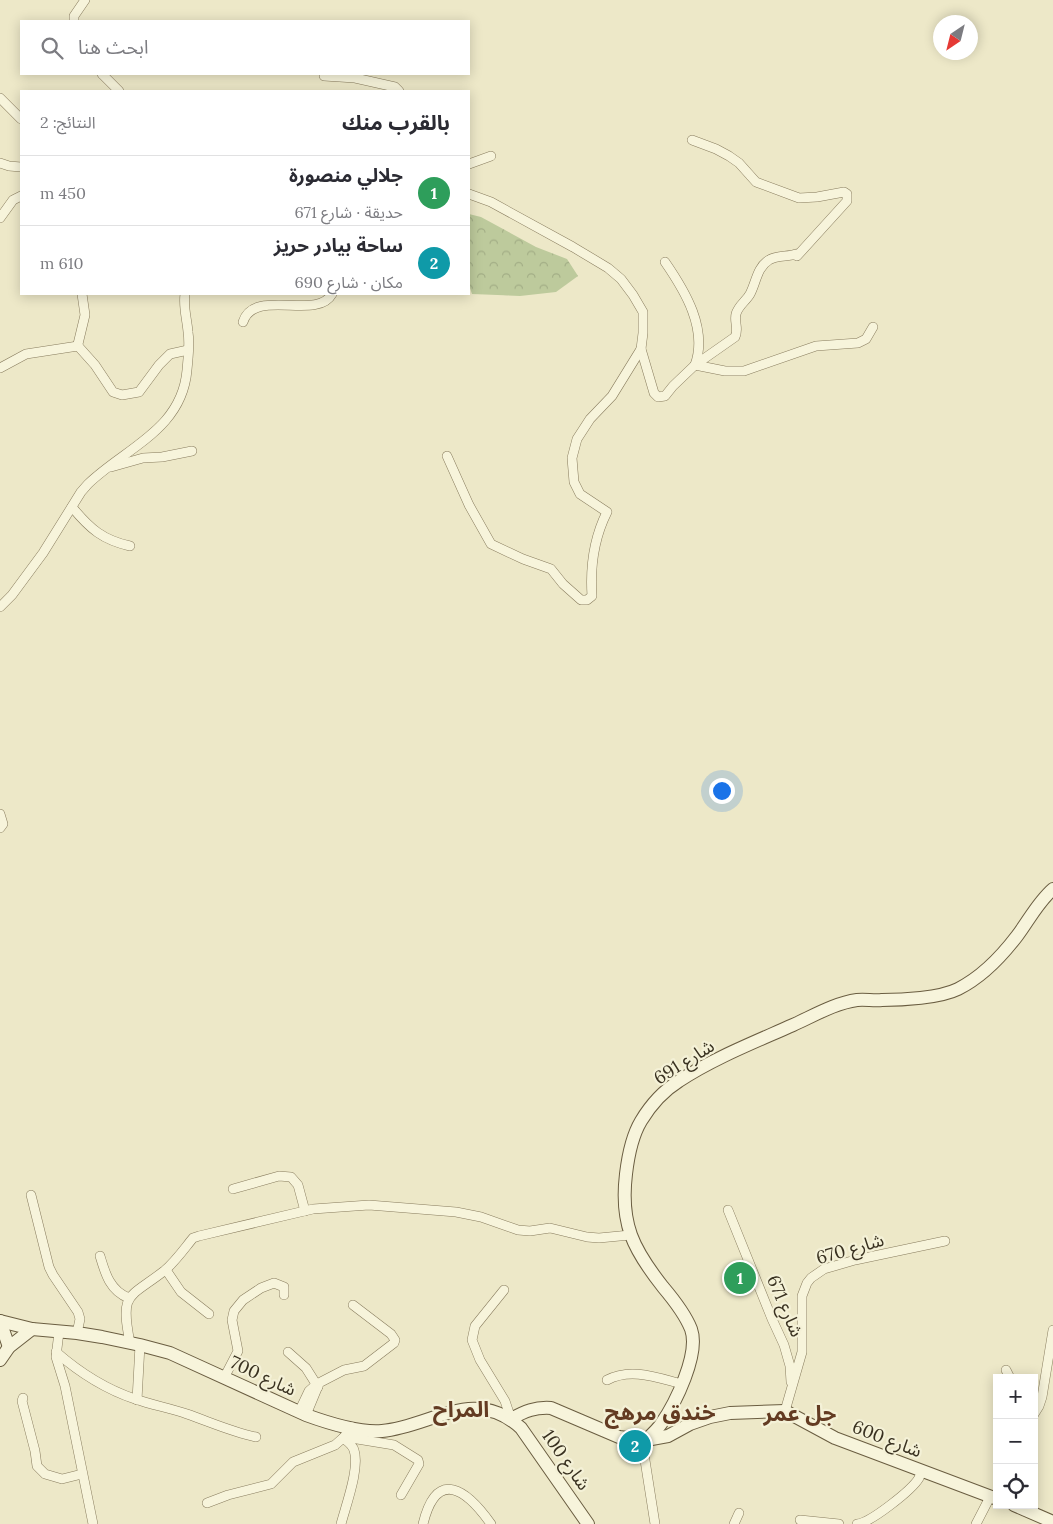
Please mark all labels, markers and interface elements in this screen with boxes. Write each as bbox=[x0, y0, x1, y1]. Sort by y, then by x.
north arrow bbox=[933, 15, 978, 60]
search box bbox=[20, 20, 470, 75]
icon: search bbox=[38, 34, 66, 62]
text: ابحث هنا bbox=[78, 35, 148, 59]
text: بالقرب منك bbox=[342, 109, 450, 136]
text: النتائج: 2 bbox=[40, 112, 96, 132]
text: جلالي منصورة bbox=[289, 163, 403, 187]
text: 450 m bbox=[40, 183, 86, 203]
text: 1 bbox=[431, 183, 437, 203]
text: حديقة · شارع 671 bbox=[294, 202, 403, 222]
text: ساحة بيادر حريز bbox=[274, 233, 403, 257]
text: 610 m bbox=[40, 253, 84, 273]
text: 2 bbox=[430, 253, 438, 273]
text: مكان · شارع 690 bbox=[295, 272, 403, 292]
your location bbox=[709, 778, 735, 804]
street label: شارع 691 bbox=[649, 1034, 720, 1092]
street label: شارع 670 bbox=[813, 1228, 887, 1272]
pin: 1 bbox=[724, 1259, 756, 1297]
street label: شارع 671 bbox=[759, 1271, 809, 1341]
street label: شارع 700 bbox=[225, 1350, 300, 1404]
map controls bbox=[993, 1374, 1038, 1509]
button: + bbox=[993, 1374, 1038, 1419]
district label: المراح bbox=[433, 1395, 489, 1426]
district label: خندق مرهج bbox=[604, 1398, 716, 1429]
district label: جل عمر bbox=[763, 1399, 837, 1427]
street label: شارع 600 bbox=[848, 1415, 925, 1465]
button: − bbox=[993, 1419, 1038, 1464]
street label: شارع 100 bbox=[535, 1425, 596, 1496]
pin: 2 bbox=[619, 1427, 651, 1465]
button: locate bbox=[993, 1464, 1038, 1509]

